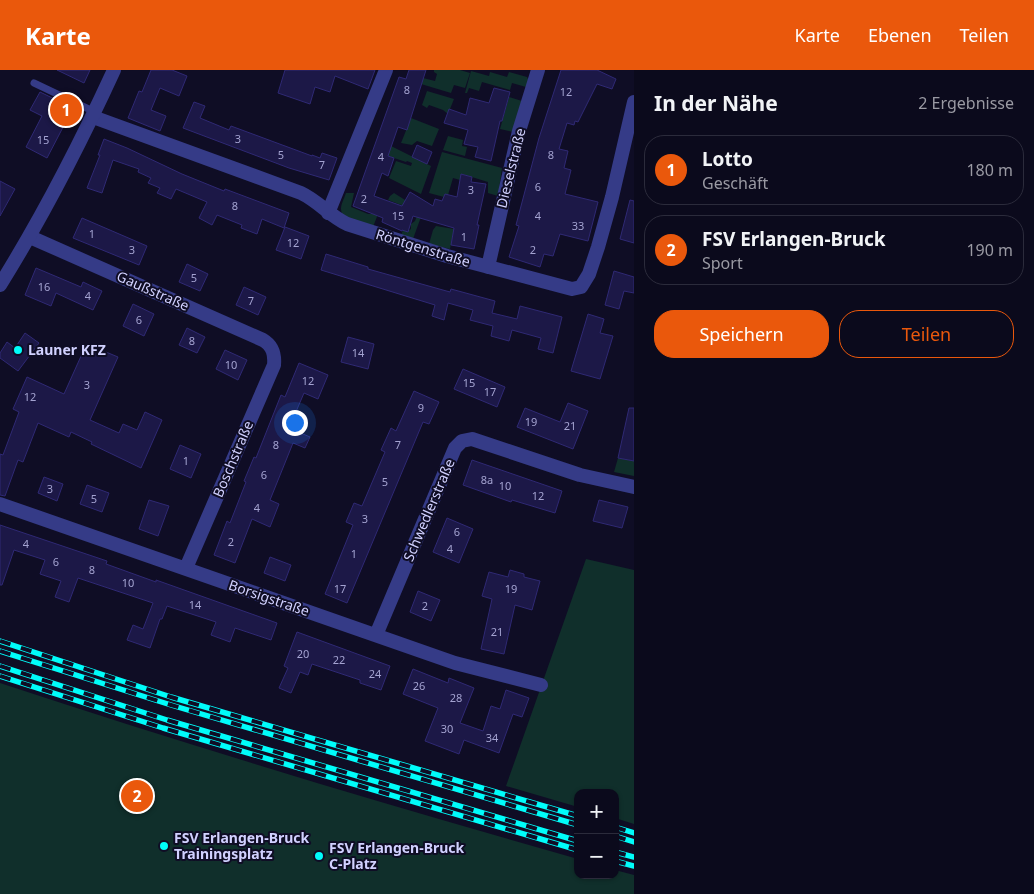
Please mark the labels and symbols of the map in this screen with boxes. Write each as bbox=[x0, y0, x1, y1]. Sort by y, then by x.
house number: 8 bbox=[404, 82, 410, 97]
house number: 12 bbox=[560, 84, 572, 99]
pin: 1 bbox=[50, 91, 82, 129]
street label: Dieselstraße bbox=[491, 126, 530, 210]
house number: 3 bbox=[235, 131, 241, 146]
house number: 15 bbox=[37, 132, 49, 147]
house number: 5 bbox=[278, 147, 284, 162]
house number: 8 bbox=[548, 147, 554, 162]
house number: 4 bbox=[378, 149, 385, 164]
house number: 7 bbox=[319, 157, 325, 172]
house number: 6 bbox=[535, 179, 541, 194]
house number: 3 bbox=[468, 182, 474, 197]
house number: 2 bbox=[361, 191, 367, 206]
house number: 8 bbox=[232, 198, 238, 213]
house number: 15 bbox=[392, 208, 404, 223]
house number: 4 bbox=[535, 208, 542, 223]
house number: 33 bbox=[572, 218, 584, 233]
street label: Röntgenstraße bbox=[374, 224, 473, 271]
house number: 1 bbox=[89, 226, 95, 241]
house number: 1 bbox=[461, 229, 467, 244]
house number: 12 bbox=[287, 235, 299, 250]
house number: 3 bbox=[129, 242, 135, 257]
house number: 2 bbox=[530, 242, 536, 257]
street label: Gaußstraße bbox=[114, 266, 193, 315]
house number: 5 bbox=[191, 270, 197, 285]
house number: 16 bbox=[38, 279, 50, 294]
house number: 4 bbox=[85, 288, 92, 303]
house number: 7 bbox=[248, 293, 254, 308]
house number: 6 bbox=[136, 312, 142, 327]
house number: 8 bbox=[189, 333, 195, 348]
place label: Launer KFZ bbox=[28, 340, 106, 359]
marker: Launer KFZ bbox=[12, 344, 24, 356]
house number: 14 bbox=[352, 345, 365, 360]
house number: 10 bbox=[225, 357, 237, 372]
house number: 12 bbox=[302, 373, 314, 388]
house number: 15 bbox=[463, 375, 475, 390]
house number: 3 bbox=[84, 377, 90, 392]
house number: 17 bbox=[484, 384, 496, 399]
house number: 12 bbox=[24, 389, 36, 404]
house number: 9 bbox=[418, 400, 424, 415]
your location bbox=[282, 410, 308, 436]
house number: 19 bbox=[525, 414, 537, 429]
street label: Boschstraße bbox=[208, 417, 257, 500]
house number: 21 bbox=[564, 418, 576, 433]
house number: 8 bbox=[273, 437, 279, 452]
house number: 7 bbox=[395, 437, 401, 452]
house number: 1 bbox=[183, 453, 189, 468]
street label: Schwedlerstraße bbox=[398, 456, 459, 564]
house number: 6 bbox=[261, 467, 267, 482]
house number: 8a bbox=[481, 472, 493, 487]
house number: 5 bbox=[382, 474, 388, 489]
house number: 10 bbox=[499, 478, 511, 493]
house number: 3 bbox=[47, 481, 53, 496]
house number: 12 bbox=[532, 488, 544, 503]
house number: 5 bbox=[91, 491, 97, 506]
house number: 4 bbox=[254, 500, 261, 515]
house number: 3 bbox=[362, 511, 368, 526]
house number: 6 bbox=[454, 524, 460, 539]
house number: 2 bbox=[228, 534, 234, 549]
house number: 4 bbox=[23, 536, 30, 551]
house number: 4 bbox=[447, 541, 454, 556]
house number: 1 bbox=[351, 546, 357, 561]
house number: 6 bbox=[53, 554, 59, 569]
house number: 8 bbox=[89, 562, 95, 577]
house number: 10 bbox=[122, 575, 134, 590]
street label: Borsigstraße bbox=[226, 575, 312, 620]
house number: 17 bbox=[334, 581, 346, 596]
house number: 19 bbox=[505, 581, 517, 596]
house number: 14 bbox=[189, 597, 202, 612]
house number: 2 bbox=[422, 598, 428, 613]
house number: 21 bbox=[491, 624, 503, 639]
house number: 20 bbox=[297, 646, 309, 661]
house number: 22 bbox=[333, 652, 345, 667]
house number: 24 bbox=[369, 666, 382, 681]
house number: 26 bbox=[413, 678, 425, 693]
house number: 28 bbox=[450, 690, 462, 705]
house number: 30 bbox=[441, 721, 453, 736]
house number: 34 bbox=[486, 730, 499, 745]
pin: 2 bbox=[121, 777, 153, 815]
place label: FSV Erlangen-Bruck Trainingsplatz bbox=[174, 828, 310, 863]
place label: FSV Erlangen-Bruck C-Platz bbox=[329, 838, 465, 873]
marker: FSV Erlangen-Bruck Trainingsplatz bbox=[158, 840, 170, 852]
marker: FSV Erlangen-Bruck C-Platz bbox=[313, 850, 325, 862]

